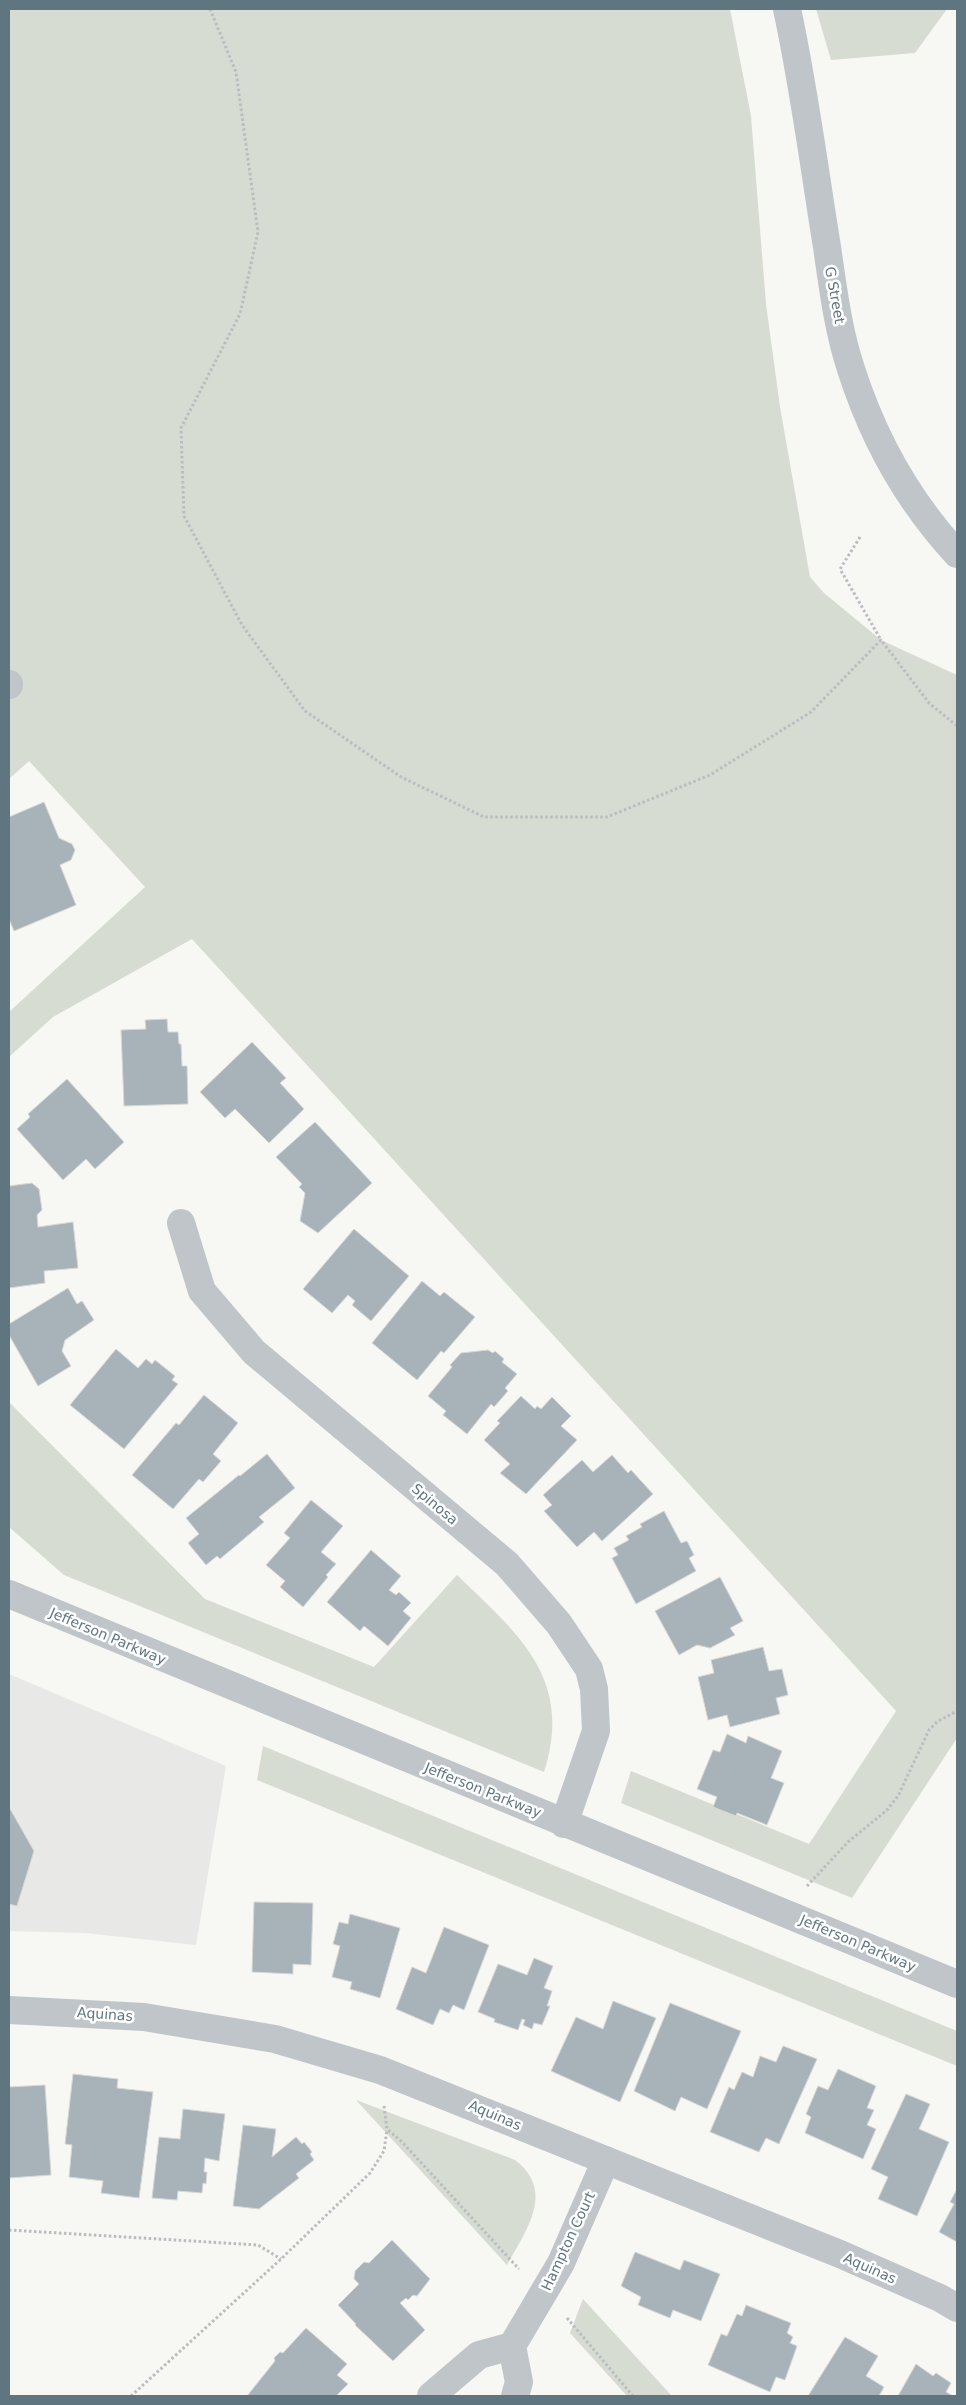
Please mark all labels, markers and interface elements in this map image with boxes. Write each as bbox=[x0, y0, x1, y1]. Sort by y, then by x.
street label: G Street bbox=[822, 265, 848, 325]
street label: Spinosa bbox=[409, 1480, 461, 1528]
street label: Jefferson Parkway bbox=[47, 1604, 168, 1668]
street label: Jefferson Parkway bbox=[421, 1759, 544, 1821]
street label: Jefferson Parkway bbox=[797, 1911, 918, 1975]
street label: Aquinas bbox=[77, 2004, 133, 2024]
street label: Aquinas bbox=[466, 2097, 524, 2133]
street label: Hampton Court bbox=[538, 2188, 598, 2293]
street label: Aquinas bbox=[841, 2249, 899, 2287]

